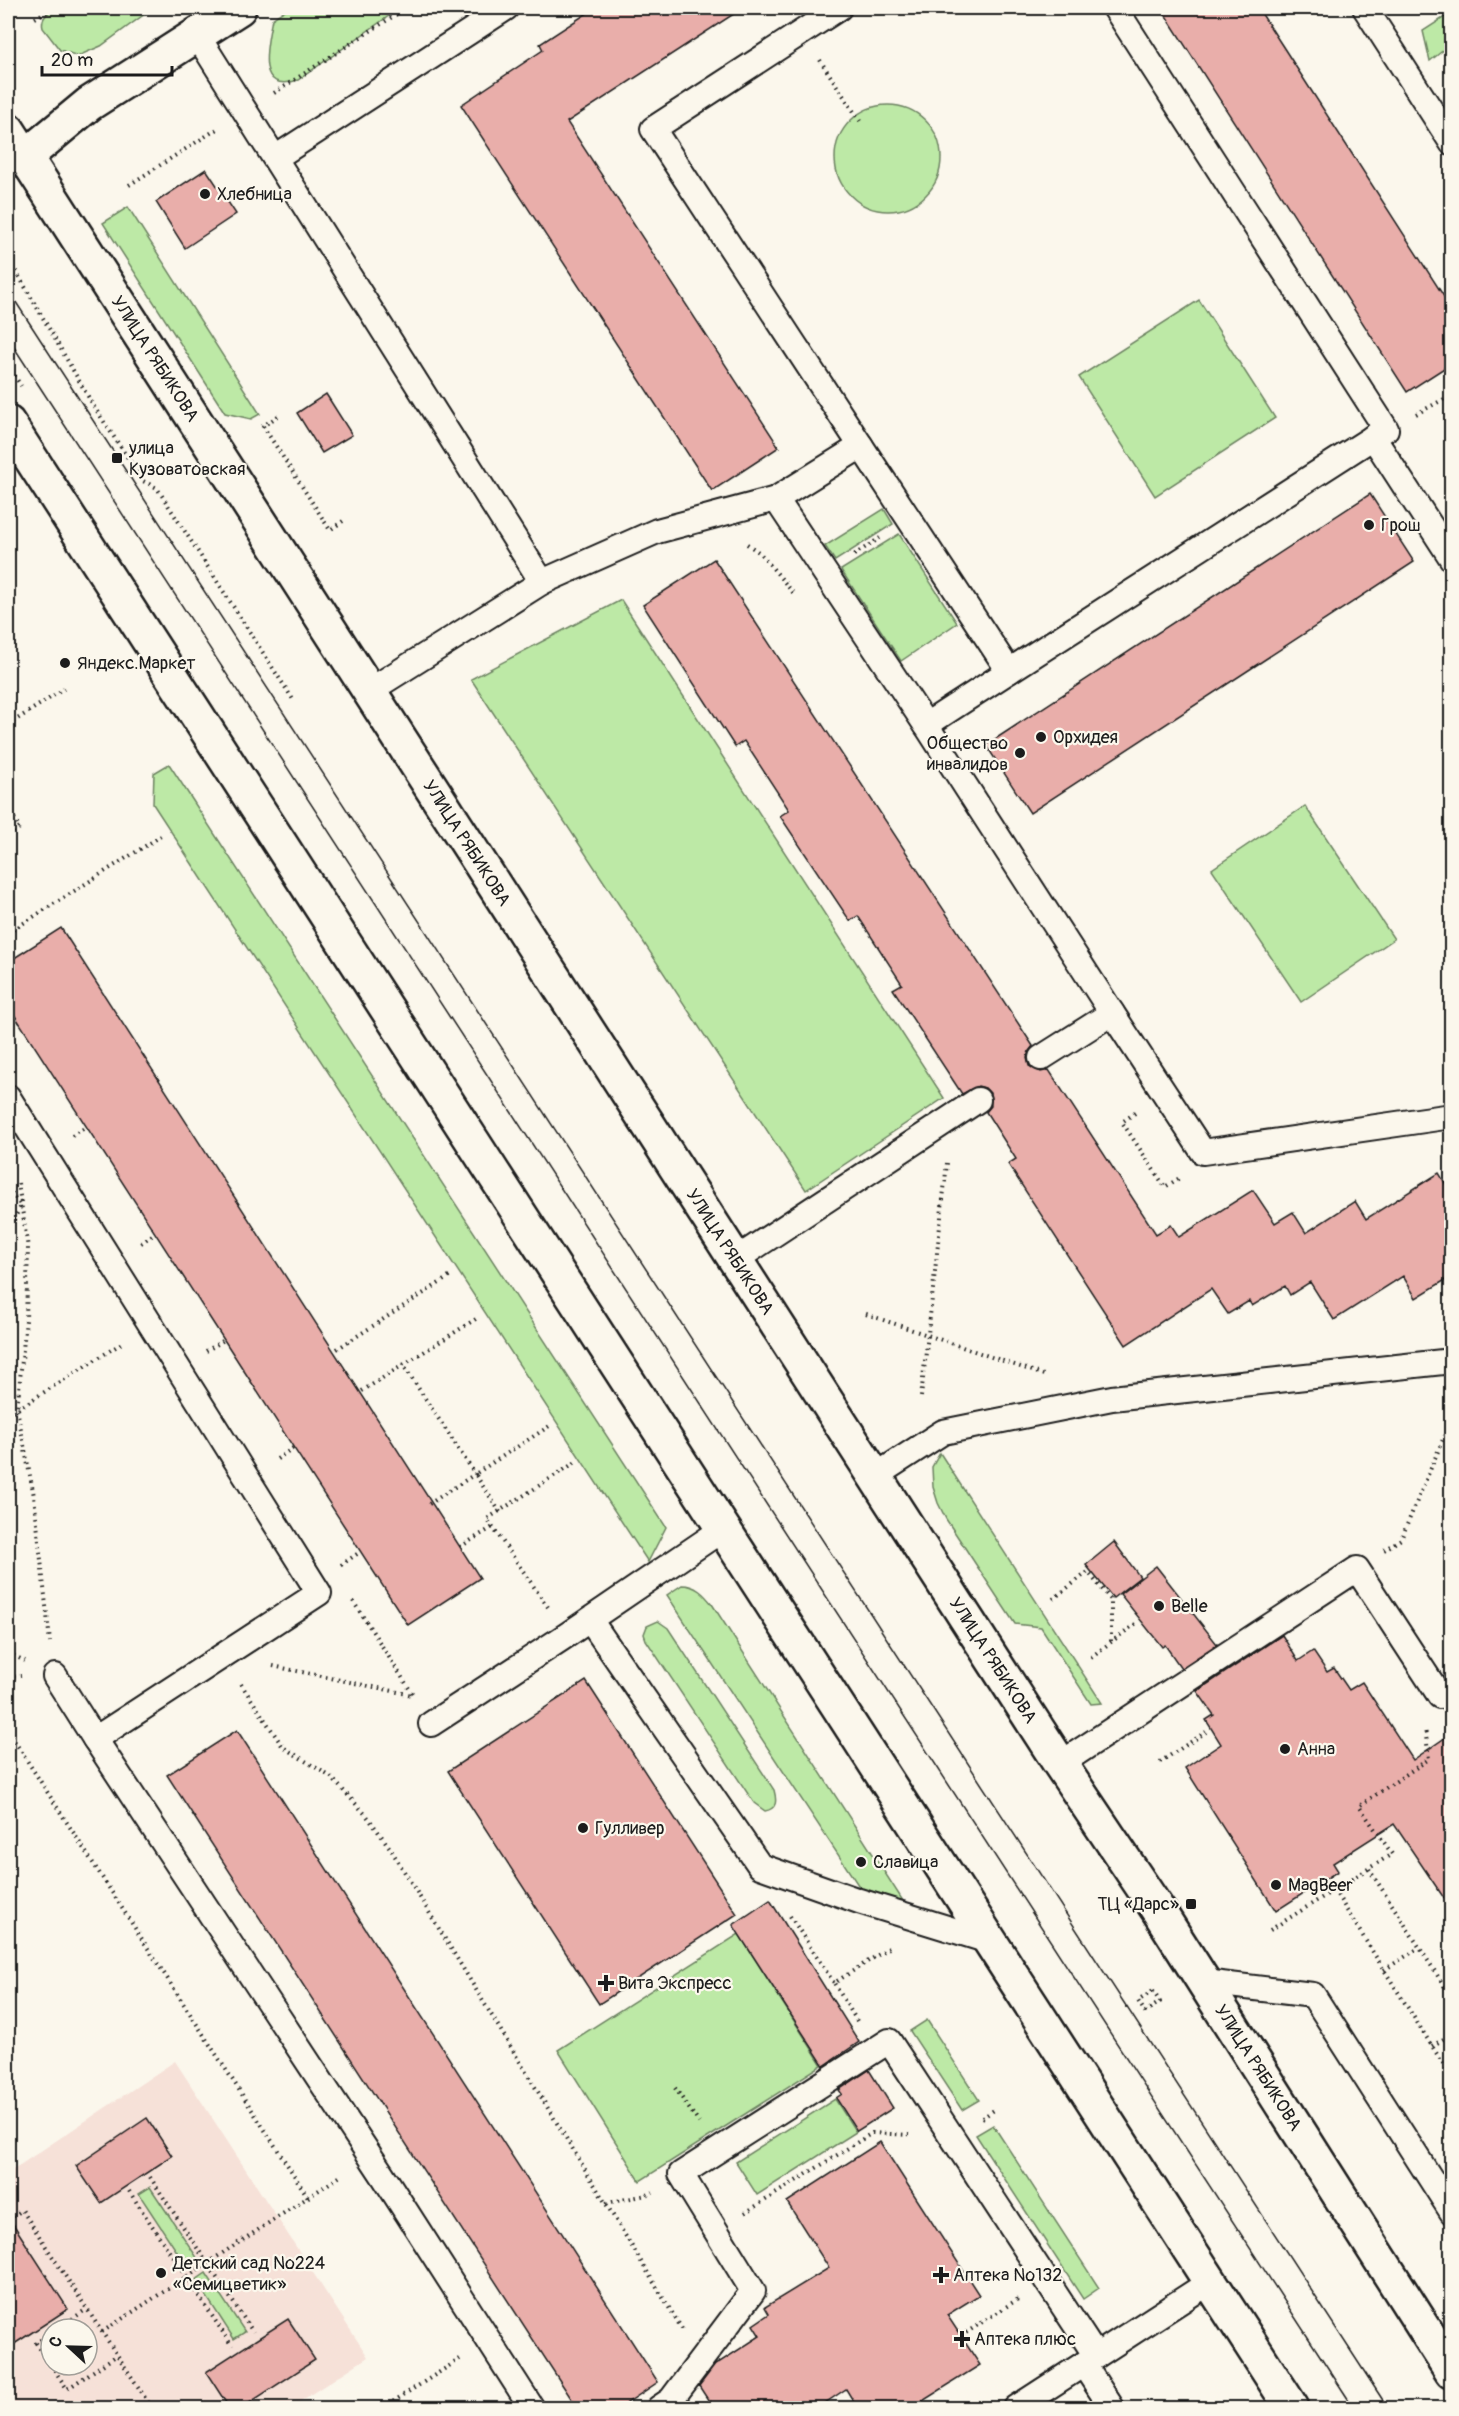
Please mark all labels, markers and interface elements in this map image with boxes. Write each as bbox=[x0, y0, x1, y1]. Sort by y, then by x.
scale bar bbox=[42, 39, 172, 77]
text: 20 m bbox=[51, 49, 93, 72]
place label: Хлебница bbox=[217, 183, 292, 206]
marker: Хлебница bbox=[198, 187, 212, 201]
street label: УЛИЦА РЯБИКОВА bbox=[106, 291, 204, 426]
place label: улица Кузоватовская bbox=[128, 437, 245, 481]
marker: улица Кузоватовская bbox=[110, 451, 124, 465]
place label: Грош bbox=[1381, 514, 1421, 537]
marker: Грош bbox=[1362, 518, 1376, 532]
place label: Яндекс.Маркет bbox=[77, 652, 195, 675]
marker: Яндекс.Маркет bbox=[58, 656, 72, 670]
place label: Орхидея bbox=[1053, 726, 1118, 749]
marker: Орхидея bbox=[1034, 730, 1048, 744]
place label: Общество инвалидов bbox=[926, 732, 1008, 776]
marker: Общество инвалидов bbox=[1013, 746, 1027, 760]
street label: УЛИЦА РЯБИКОВА bbox=[418, 776, 516, 911]
street label: УЛИЦА РЯБИКОВА bbox=[681, 1184, 779, 1319]
street label: УЛИЦА РЯБИКОВА bbox=[944, 1593, 1042, 1728]
place label: Belle bbox=[1171, 1595, 1208, 1618]
marker: Belle bbox=[1152, 1599, 1166, 1613]
place label: Анна bbox=[1297, 1738, 1335, 1761]
marker: Анна bbox=[1278, 1742, 1292, 1756]
place label: Гулливер bbox=[595, 1817, 664, 1840]
marker: Гулливер bbox=[576, 1821, 590, 1835]
place label: Славица bbox=[873, 1851, 938, 1874]
marker: Славица bbox=[854, 1855, 868, 1869]
place label: MagBeer bbox=[1288, 1874, 1353, 1897]
marker: MagBeer bbox=[1269, 1878, 1283, 1892]
place label: ТЦ «Дарс» bbox=[1097, 1893, 1179, 1916]
marker: ТЦ «Дарс» bbox=[1184, 1897, 1198, 1911]
place label: Вита Экспресс bbox=[618, 1972, 732, 1995]
marker: Вита Экспресс bbox=[599, 1976, 613, 1990]
street label: УЛИЦА РЯБИКОВА bbox=[1210, 2000, 1307, 2135]
place label: Детский сад №224 «Семицветик» bbox=[172, 2252, 326, 2296]
place label: Аптека №132 bbox=[953, 2264, 1062, 2287]
marker: Детский сад №224 «Семицветик» bbox=[154, 2266, 168, 2280]
marker: Аптека №132 bbox=[934, 2268, 948, 2282]
north arrow bbox=[39, 2317, 99, 2377]
place label: Аптека плюс bbox=[974, 2328, 1076, 2351]
marker: Аптека плюс bbox=[955, 2332, 969, 2346]
text: С bbox=[45, 2333, 67, 2350]

